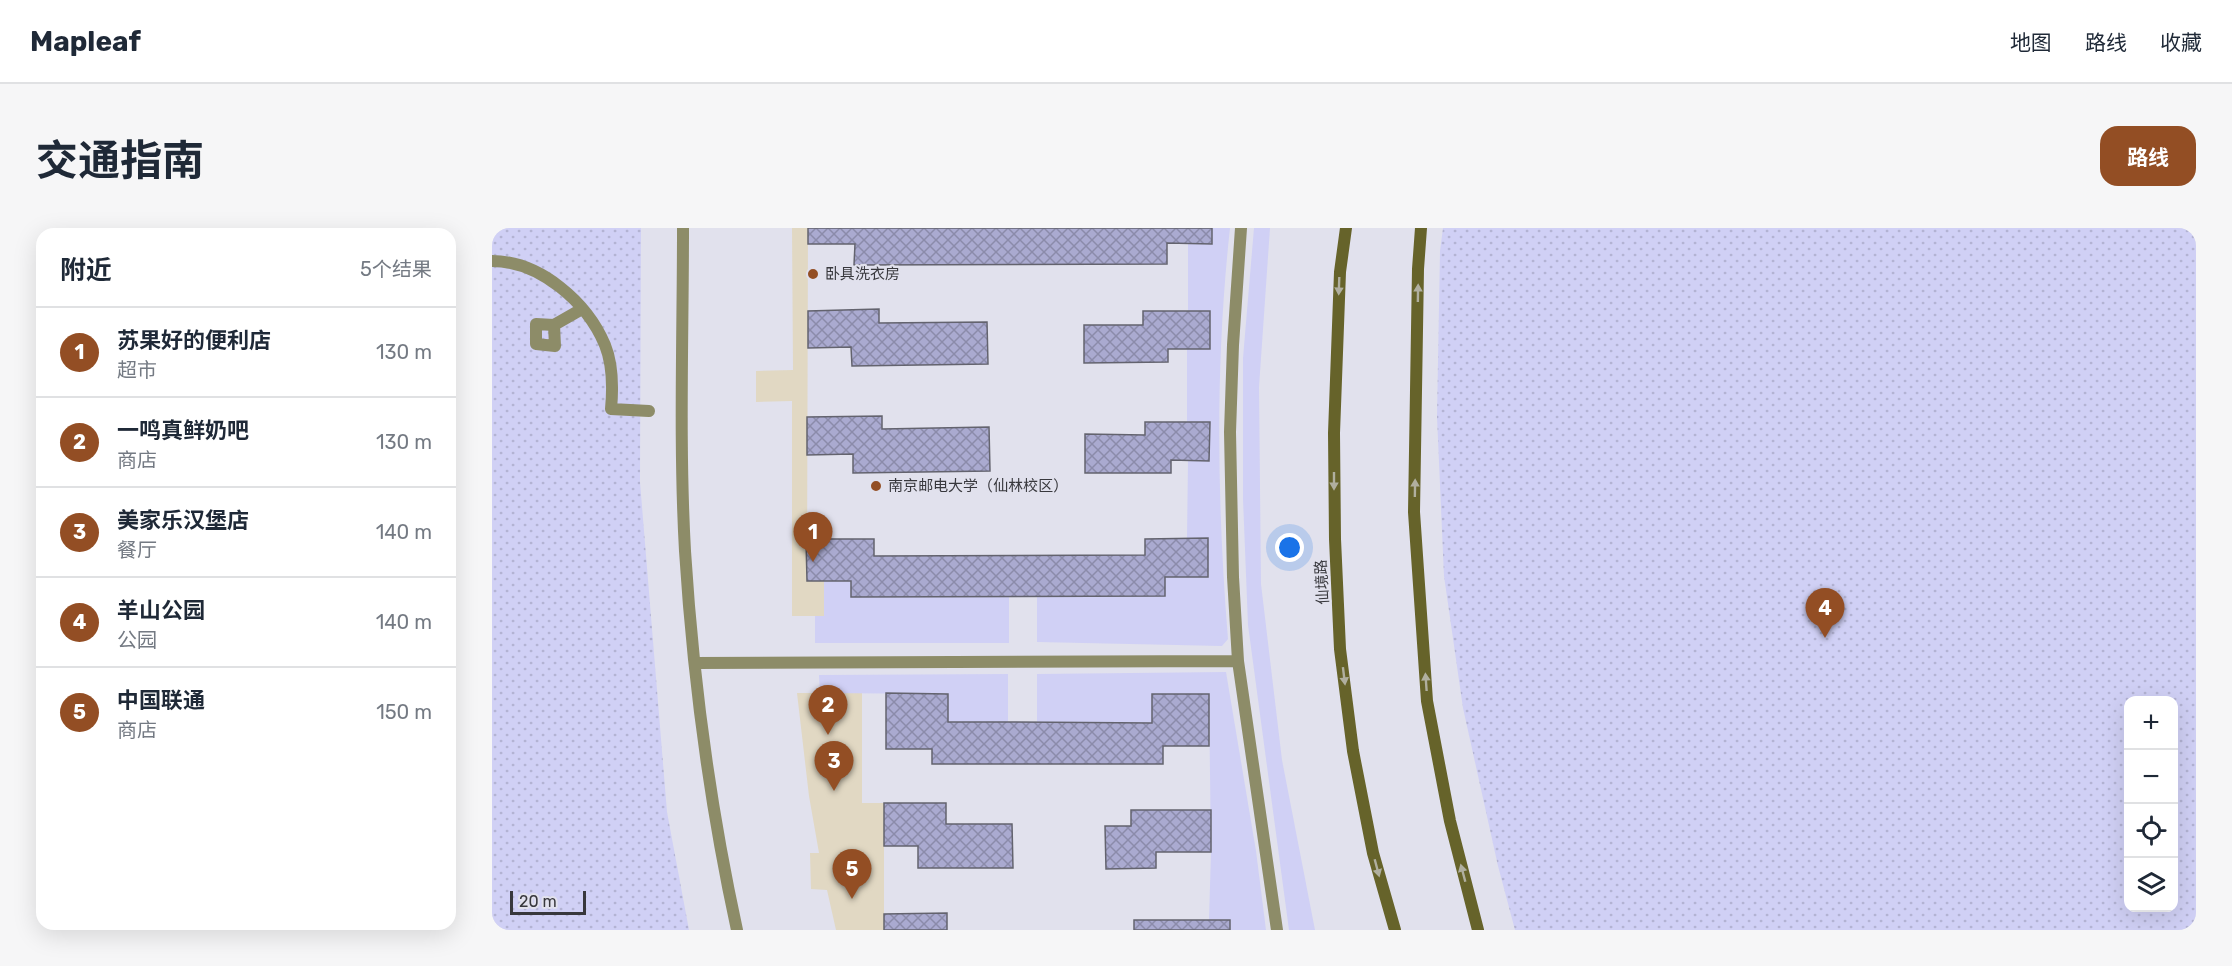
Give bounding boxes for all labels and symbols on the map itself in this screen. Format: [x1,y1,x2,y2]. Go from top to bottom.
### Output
place label: 卧具洗衣房 [825,265,900,283]
marker: 卧具洗衣房 [806,267,820,281]
one-way arrow [1335,277,1344,296]
one-way arrow [1413,283,1423,302]
one-way arrow [1329,472,1339,491]
place label: 南京邮电大学（仙林校区） [888,477,1068,495]
one-way arrow [1410,478,1420,497]
marker: 南京邮电大学（仙林校区） [869,479,883,493]
pin: 1 [794,512,832,562]
your location [1275,533,1304,562]
street label: 仙境路 [1312,559,1332,605]
pin: 4 [1806,588,1844,638]
one-way arrow [1339,666,1348,685]
one-way arrow [1421,673,1431,692]
pin: 2 [808,686,848,735]
pin: 3 [814,742,854,791]
pin: 5 [832,850,872,899]
one-way arrow [1373,859,1382,877]
one-way arrow [1458,864,1468,883]
scale bar [510,888,586,916]

